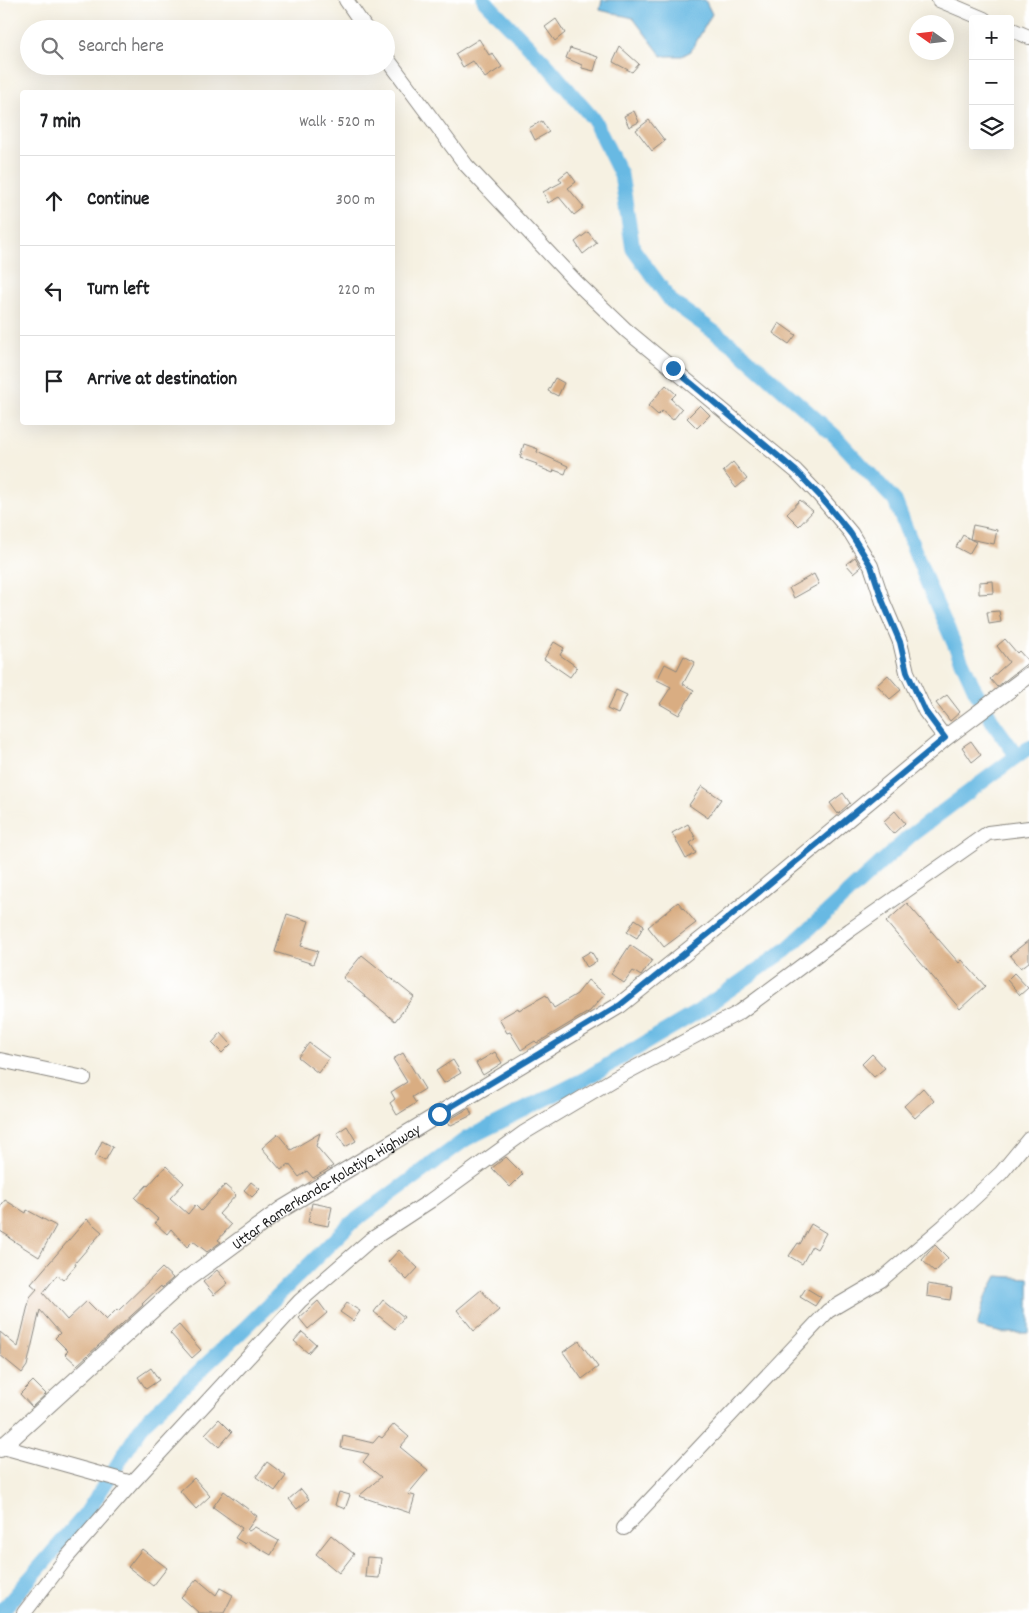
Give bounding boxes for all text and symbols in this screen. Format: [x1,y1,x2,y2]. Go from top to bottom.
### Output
north arrow [909,15,954,60]
map controls [969,15,1014,150]
button: + [969,15,1014,60]
search box [20,20,395,75]
icon: search [38,34,66,62]
text: Search here [78,34,164,61]
button: − [969,60,1014,105]
button: layers [969,105,1014,150]
text: 7 min [40,108,81,138]
text: Walk · 520 m [299,111,375,134]
icon: ahead [40,187,68,215]
text: Continue [87,187,149,214]
text: 300 m [336,189,375,212]
icon: left [40,277,68,305]
text: Turn left [87,277,150,304]
text: 220 m [338,279,375,302]
route end [662,357,685,380]
icon: arrive [40,367,68,395]
text: Arrive at destination [87,367,237,394]
route start [428,1103,451,1126]
street label: Uttar Ramerkanda-Kolatiya Highway [228,1119,426,1256]

